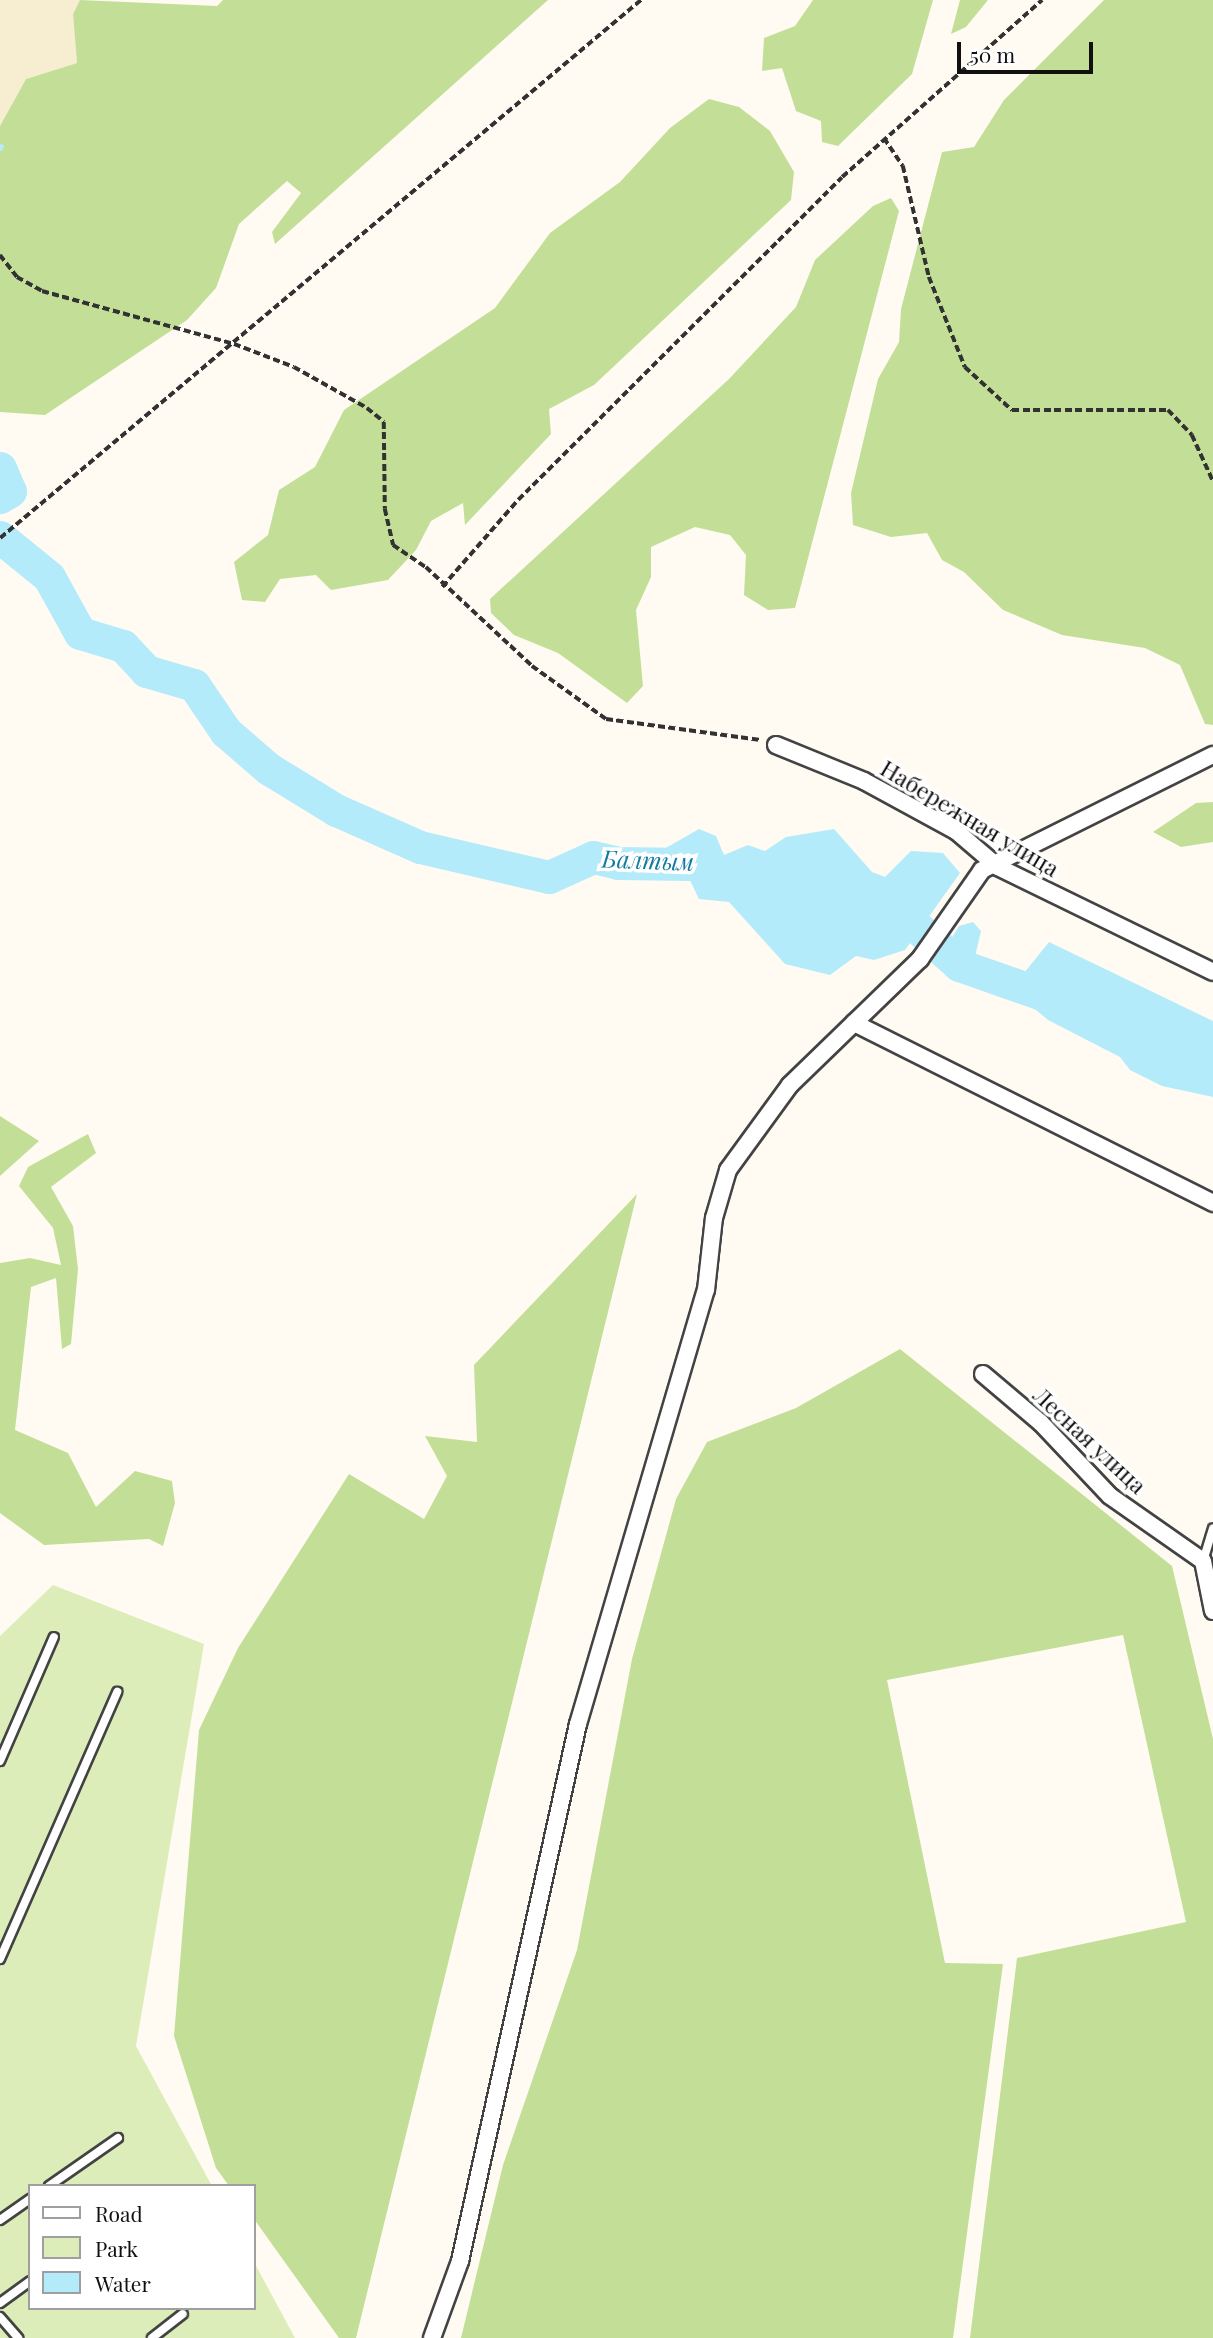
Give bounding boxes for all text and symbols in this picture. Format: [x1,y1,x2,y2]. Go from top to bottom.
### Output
scale bar [961,28,1098,72]
text: 50 m [970,40,1015,68]
street label: Набережная улица [876,754,1064,882]
water label: Балтым [601,844,695,876]
street label: Лесная улица [1028,1381,1152,1499]
legend [28,2184,256,2310]
text: Road [95,2199,143,2227]
text: Park [95,2234,138,2262]
text: Water [95,2269,151,2297]

